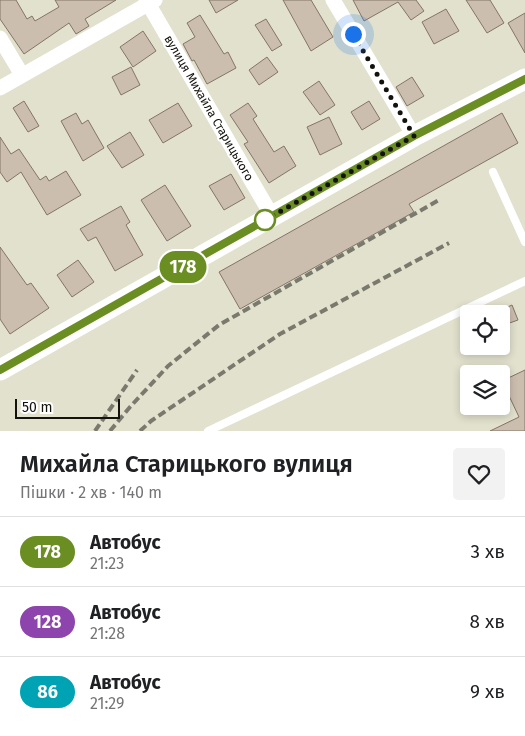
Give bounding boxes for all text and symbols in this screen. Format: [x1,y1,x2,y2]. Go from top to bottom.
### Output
your location [341,22,366,47]
street label: вулиця Михайла Старицького [161,33,257,183]
unlabelled marker [254,209,276,231]
line badge: 178 [154,251,212,283]
text: 178 [170,256,196,278]
map controls [460,305,510,415]
button: locate [460,305,510,355]
button: layers [460,365,510,415]
scale bar [15,396,120,419]
text: 50 m [22,399,53,416]
button: heart [453,448,505,500]
text: Михайла Старицького вулиця [20,450,353,478]
text: Пішки · 2 хв · 140 m [20,483,162,502]
text: Автобус [90,531,161,554]
text: 3 хв [471,540,505,563]
text: 178 [34,541,61,563]
text: 21:23 [90,554,124,573]
text: Автобус [90,601,161,624]
text: 8 хв [470,610,505,633]
text: 128 [33,611,62,633]
text: 21:28 [90,624,125,643]
text: Автобус [90,671,161,694]
text: 9 хв [470,680,505,703]
text: 86 [37,681,58,703]
text: 21:29 [90,694,124,713]

